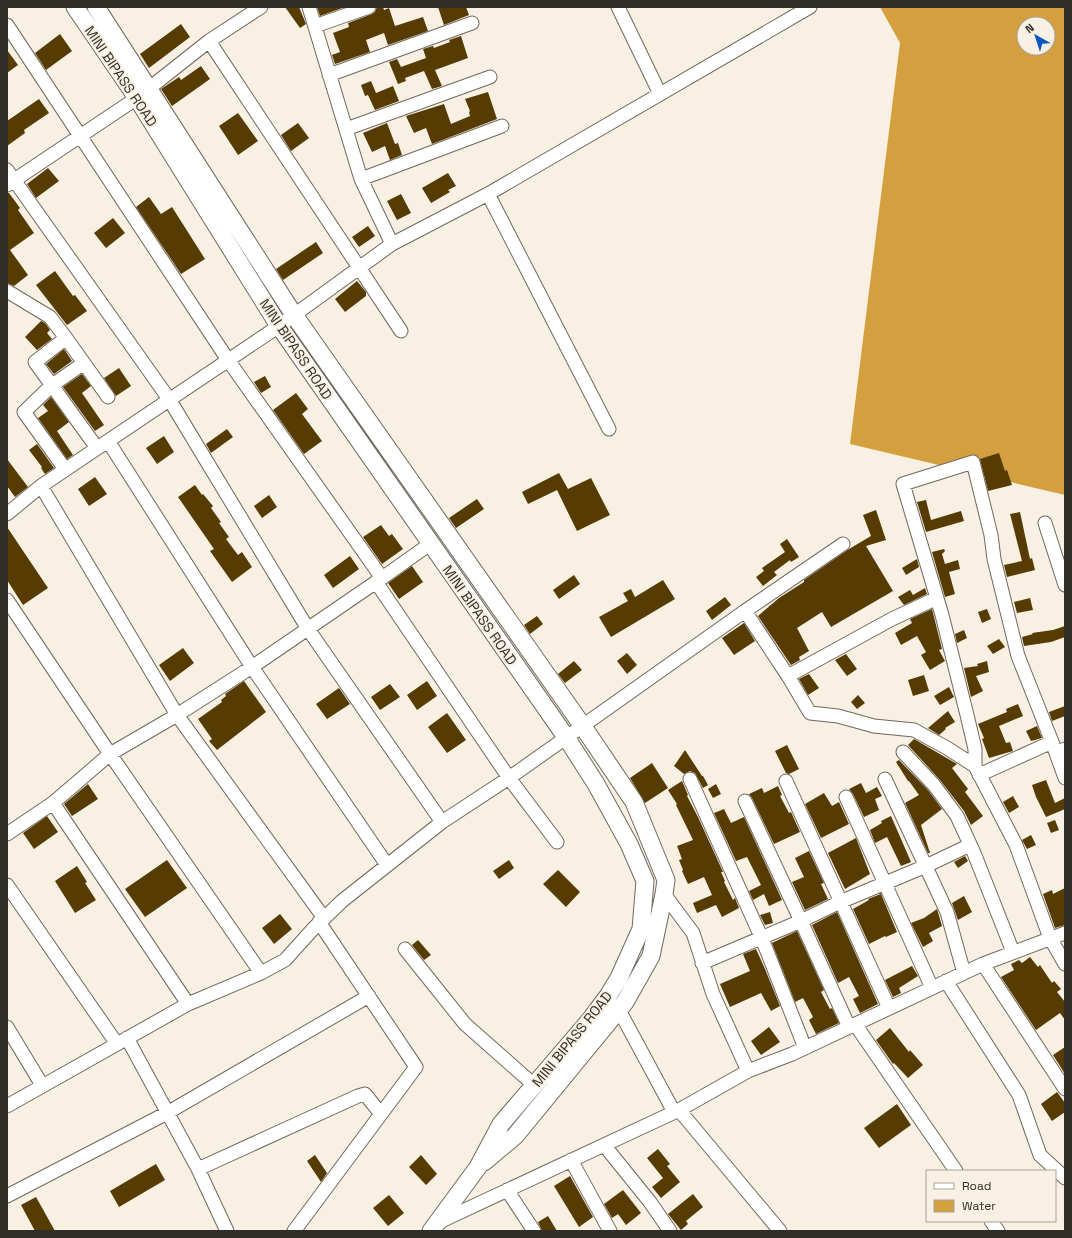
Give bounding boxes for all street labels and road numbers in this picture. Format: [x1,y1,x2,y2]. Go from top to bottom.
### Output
street label: MINI BIPASS ROAD [81,22,161,130]
street label: MINI BIPASS ROAD [256,295,336,403]
street label: MINI BIPASS ROAD [439,562,521,668]
street label: MINI BIPASS ROAD [528,988,616,1090]

